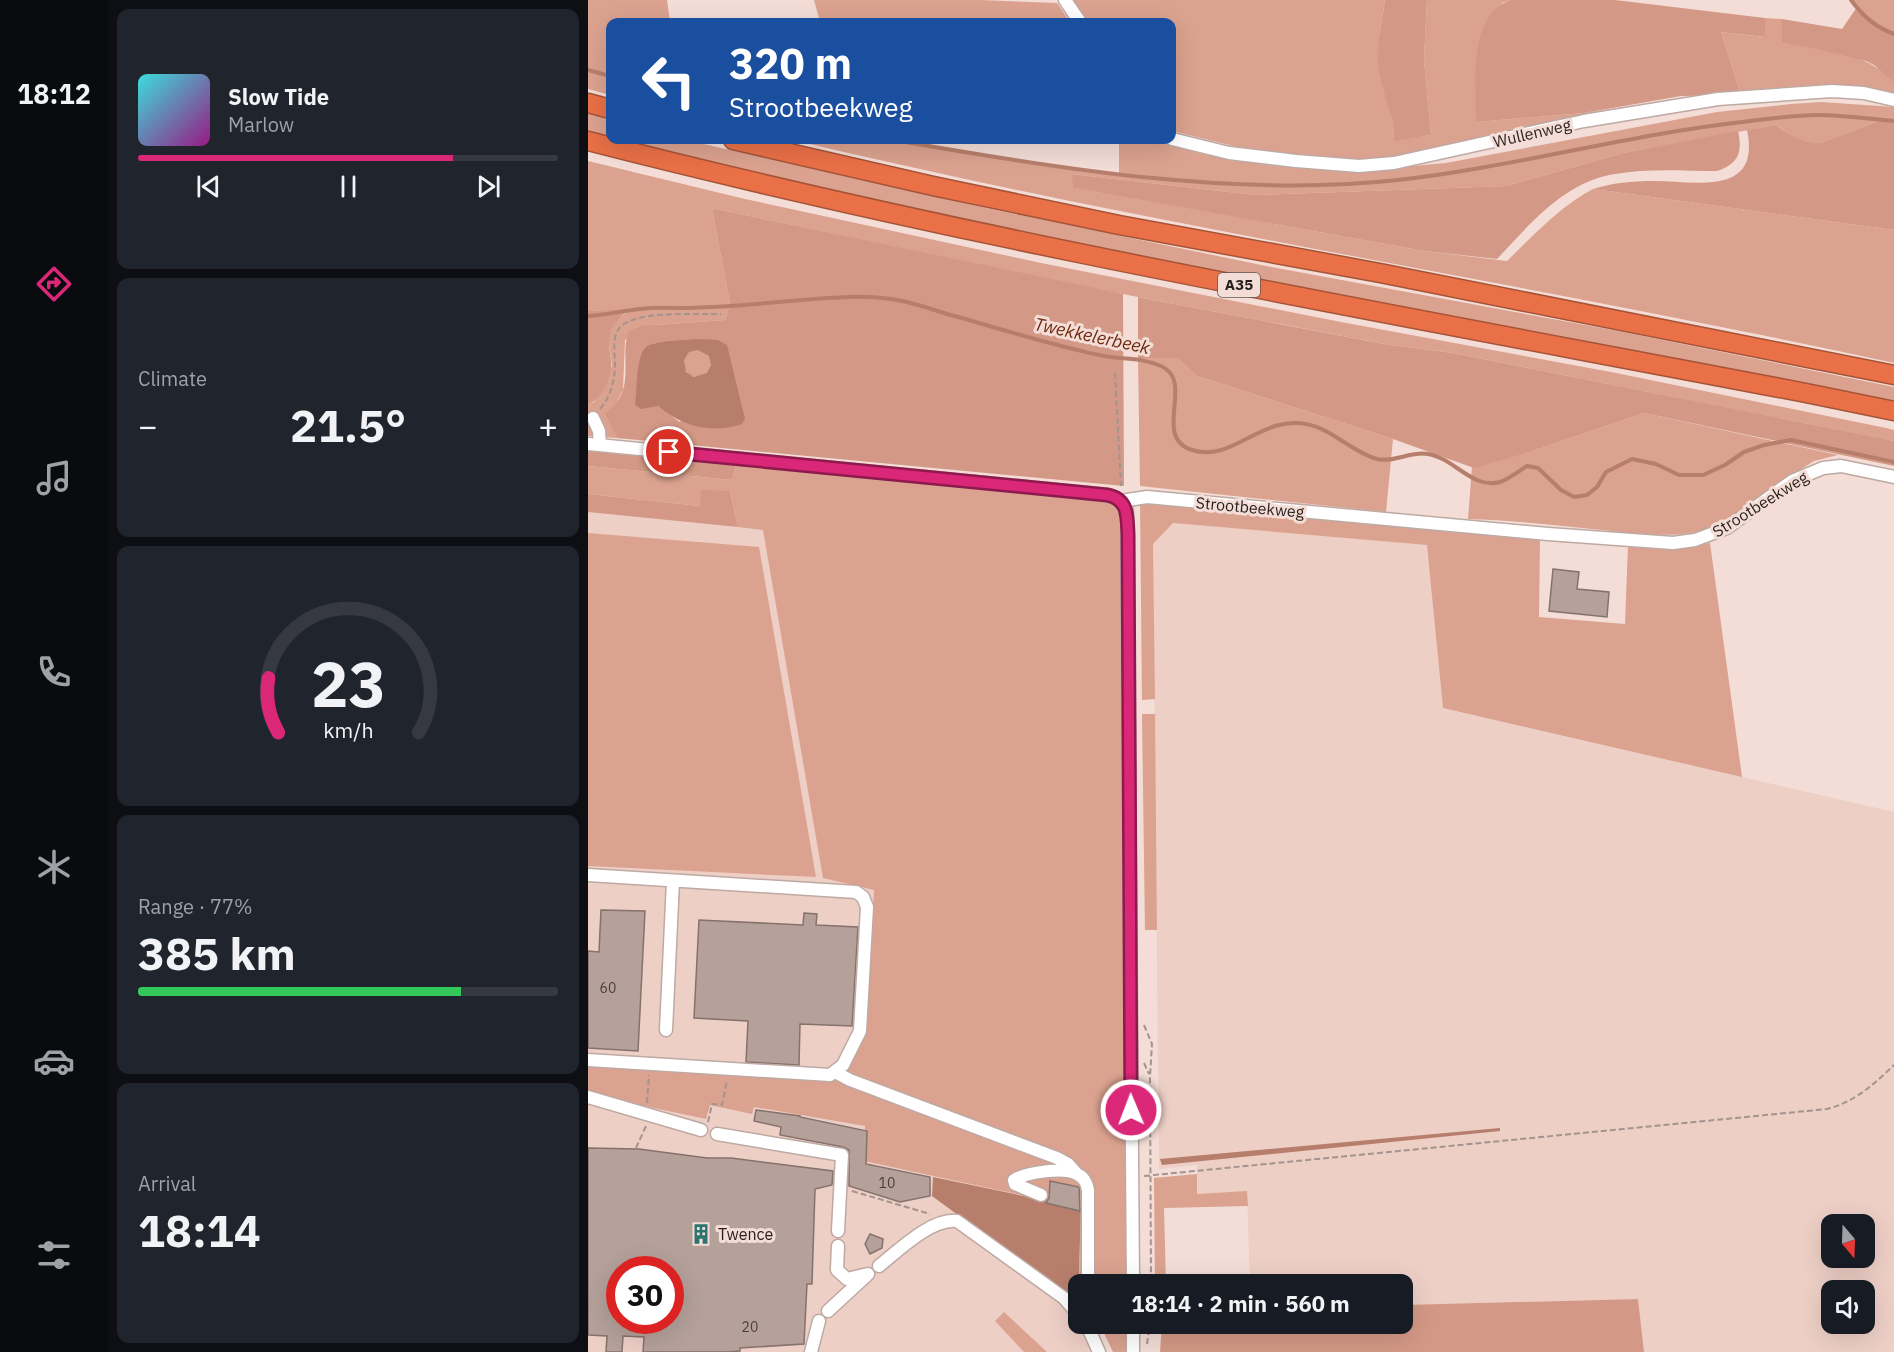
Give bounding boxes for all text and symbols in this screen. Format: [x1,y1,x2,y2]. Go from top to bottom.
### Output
text: 320 m [729,36,852,91]
icon: left [630,42,708,120]
text: 18:12 [17,76,91,111]
text: Slow Tide [228,82,329,111]
text: Strootbeekweg [729,89,913,124]
text: Marlow [228,111,294,138]
street label: Wullenweg [1491,114,1573,152]
icon: previous [192,170,225,203]
icon: pause [332,170,365,203]
icon: next [472,170,505,203]
icon: directions [33,263,75,305]
road number: A35 [1218,273,1260,297]
water label: Twekkelerbeek [1032,312,1153,359]
text: Climate [138,365,207,392]
text: 21.5° [290,396,406,454]
text: − [138,404,158,447]
text: + [538,404,558,447]
pin [643,426,694,477]
icon: arrive [652,435,685,468]
icon: music [33,457,75,499]
street label: Strootbeekweg [1708,466,1812,541]
street label: Strootbeekweg [1195,492,1306,522]
text: 23 [311,643,385,724]
icon: phone [33,651,75,693]
text: km/h [323,716,373,744]
icon: climate [33,846,75,888]
text: Range · 77% [138,893,253,920]
text: 385 km [138,924,296,982]
house number: 60 [600,979,616,997]
icon: car [33,1040,75,1082]
position arrow [1099,1078,1163,1142]
text: Arrival [138,1170,196,1197]
house number: 10 [879,1174,895,1192]
text: 18:14 [138,1201,261,1259]
north arrow [1821,1214,1875,1268]
map controls [1821,1214,1875,1334]
building icon: Twence [689,1222,713,1246]
place label: Twence [718,1224,774,1244]
icon: filters [33,1234,75,1276]
speed limit sign: 30 [606,1256,684,1334]
button: sound [1821,1280,1875,1334]
text: 18:14 · 2 min · 560 m [1131,1289,1350,1318]
house number: 20 [742,1318,758,1336]

